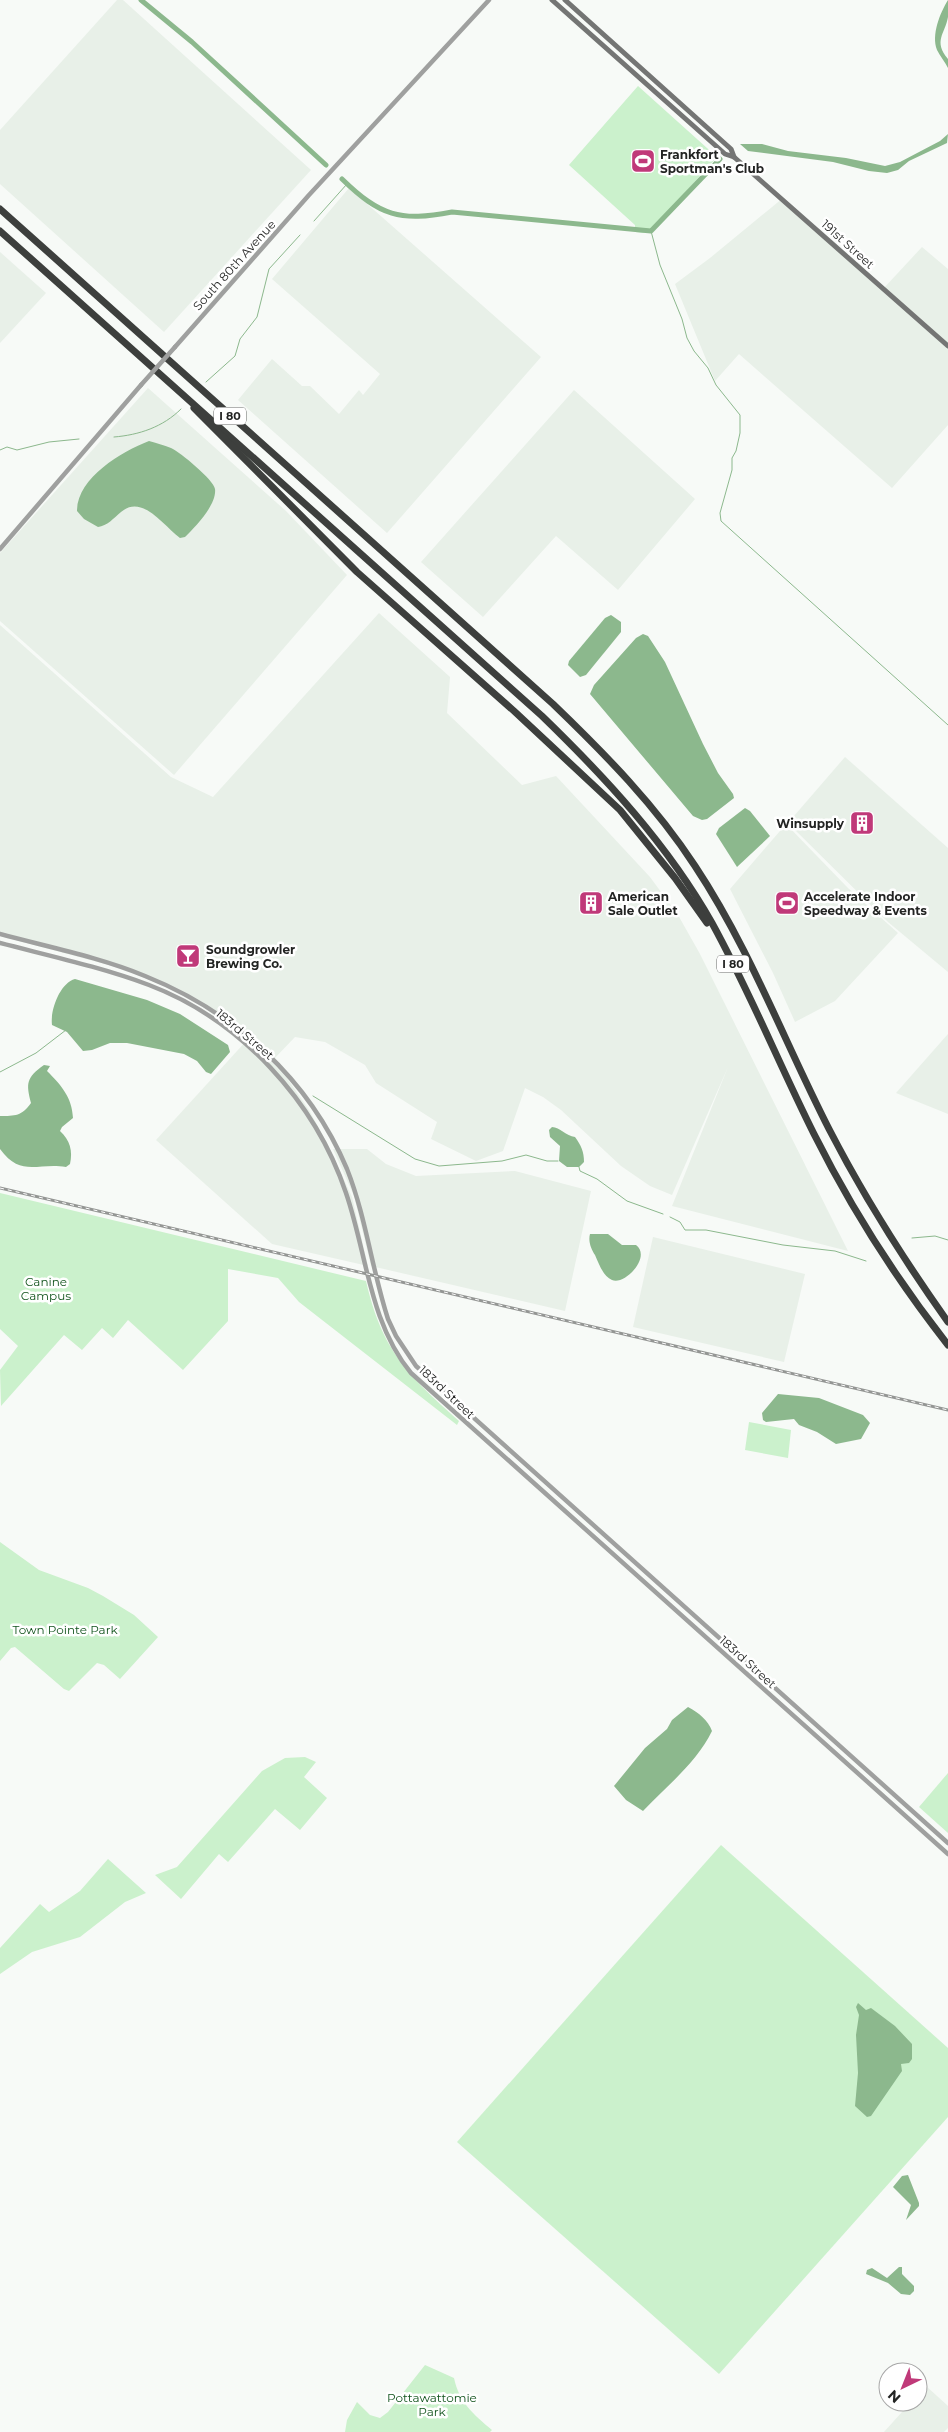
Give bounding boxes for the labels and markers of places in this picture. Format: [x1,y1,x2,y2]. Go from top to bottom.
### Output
place label: Frankfort Sportman's Club [660,147,764,176]
sports icon: Frankfort Sportman's Club [630,148,656,174]
building icon: Winsupply [849,810,875,836]
place label: Winsupply [776,816,845,831]
place label: American Sale Outlet [607,889,678,918]
place label: Accelerate Indoor Speedway & Events [803,889,927,918]
building icon: American Sale Outlet [578,890,604,916]
sports icon: Accelerate Indoor Speedway & Events [774,890,800,916]
place label: Soundgrowler Brewing Co. [206,942,295,971]
bar icon: Soundgrowler Brewing Co. [175,943,201,969]

